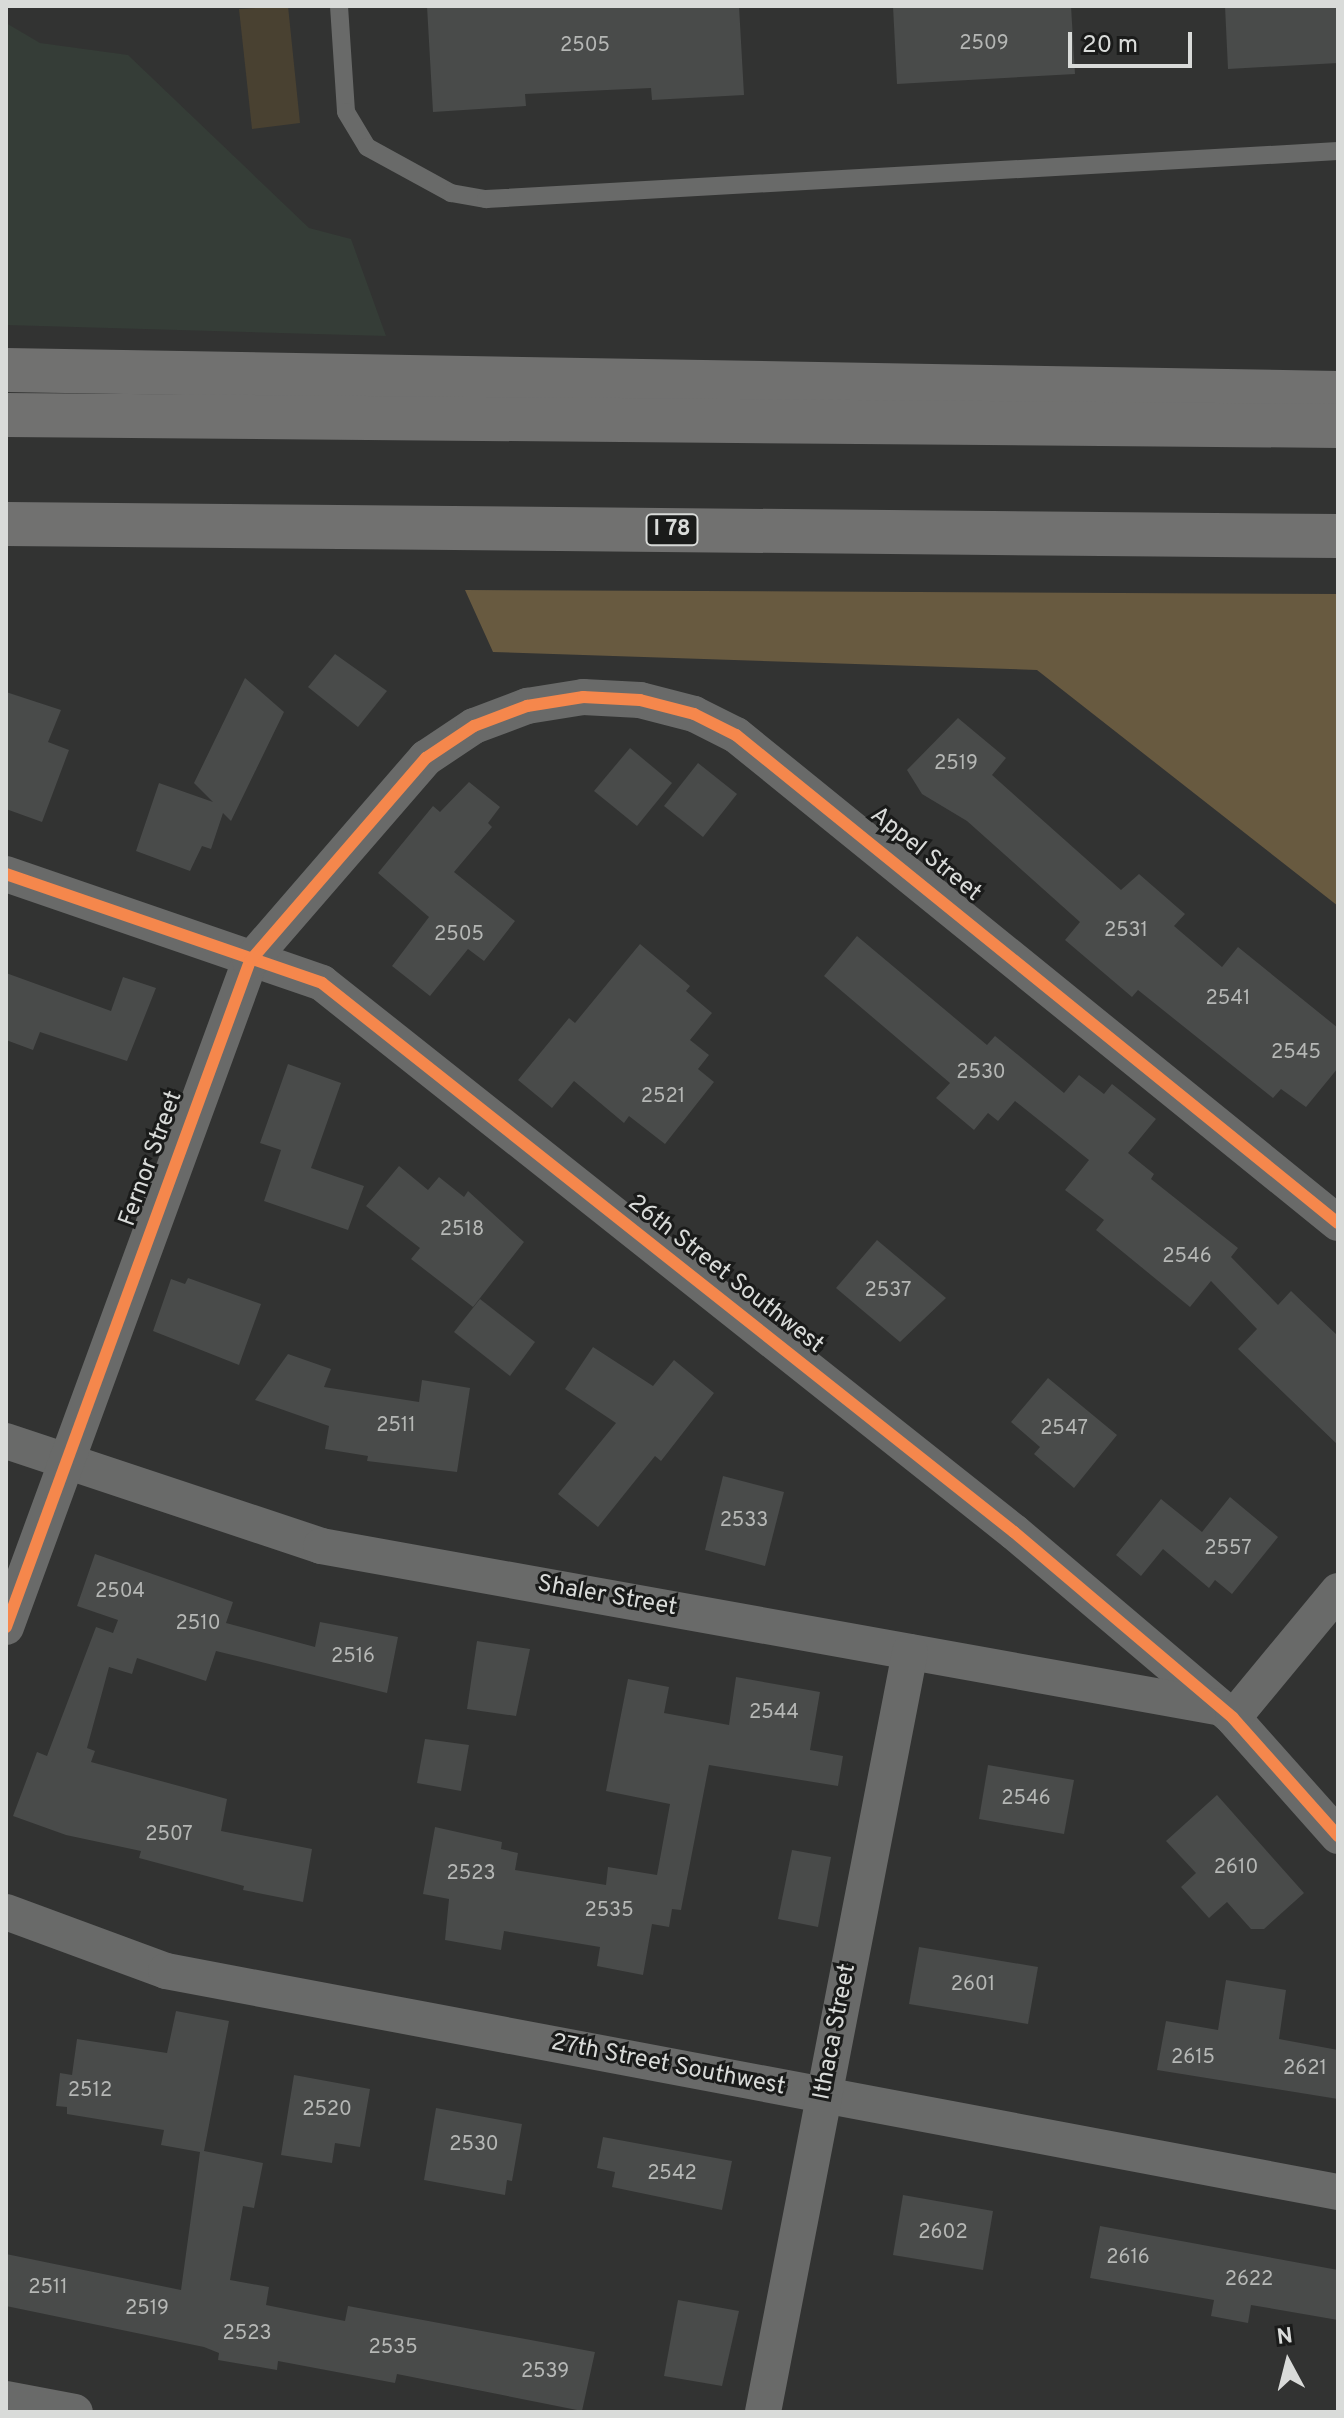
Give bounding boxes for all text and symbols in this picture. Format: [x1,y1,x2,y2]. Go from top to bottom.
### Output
scale bar [1072,16,1196,66]
text: 20 m [1082,31,1138,61]
house number: 2509 [959,32,1009,56]
house number: 2505 [560,34,610,58]
road number: I 78 [644,512,700,548]
house number: 2519 [934,752,978,776]
street label: Appel Street [864,801,986,909]
house number: 2531 [1104,919,1148,943]
house number: 2505 [434,923,484,947]
house number: 2541 [1206,987,1250,1011]
house number: 2545 [1271,1041,1321,1065]
house number: 2530 [956,1061,1006,1085]
house number: 2521 [641,1085,685,1109]
street label: Fernor Street [114,1087,190,1231]
street label: 26th Street Southwest [621,1190,829,1360]
house number: 2518 [440,1218,484,1242]
house number: 2546 [1162,1245,1212,1269]
house number: 2537 [865,1279,911,1303]
house number: 2511 [376,1414,416,1438]
house number: 2547 [1040,1417,1088,1441]
house number: 2533 [720,1509,768,1533]
house number: 2557 [1204,1537,1252,1561]
street label: Shaler Street [535,1571,679,1623]
house number: 2504 [95,1580,145,1604]
house number: 2510 [176,1612,220,1636]
house number: 2516 [331,1645,375,1669]
house number: 2544 [749,1701,799,1725]
house number: 2546 [1001,1787,1051,1811]
house number: 2507 [145,1823,193,1847]
house number: 2610 [1214,1856,1258,1880]
house number: 2523 [447,1862,495,1886]
house number: 2535 [584,1899,634,1923]
street label: Ithaca Street [809,1961,863,2103]
house number: 2601 [951,1973,995,1997]
street label: 27th Street Southwest [548,2029,788,2103]
house number: 2615 [1171,2046,1215,2070]
house number: 2621 [1283,2057,1327,2081]
house number: 2512 [68,2079,112,2103]
house number: 2520 [302,2098,352,2122]
house number: 2530 [449,2133,499,2157]
house number: 2542 [647,2162,697,2186]
house number: 2602 [918,2221,968,2245]
house number: 2616 [1106,2246,1150,2270]
house number: 2622 [1225,2268,1273,2292]
house number: 2511 [28,2276,68,2300]
house number: 2519 [125,2297,169,2321]
house number: 2523 [223,2322,271,2346]
north arrow [1248,2322,1328,2402]
text: N [1276,2323,1294,2352]
house number: 2535 [368,2336,418,2360]
house number: 2539 [521,2360,569,2384]

